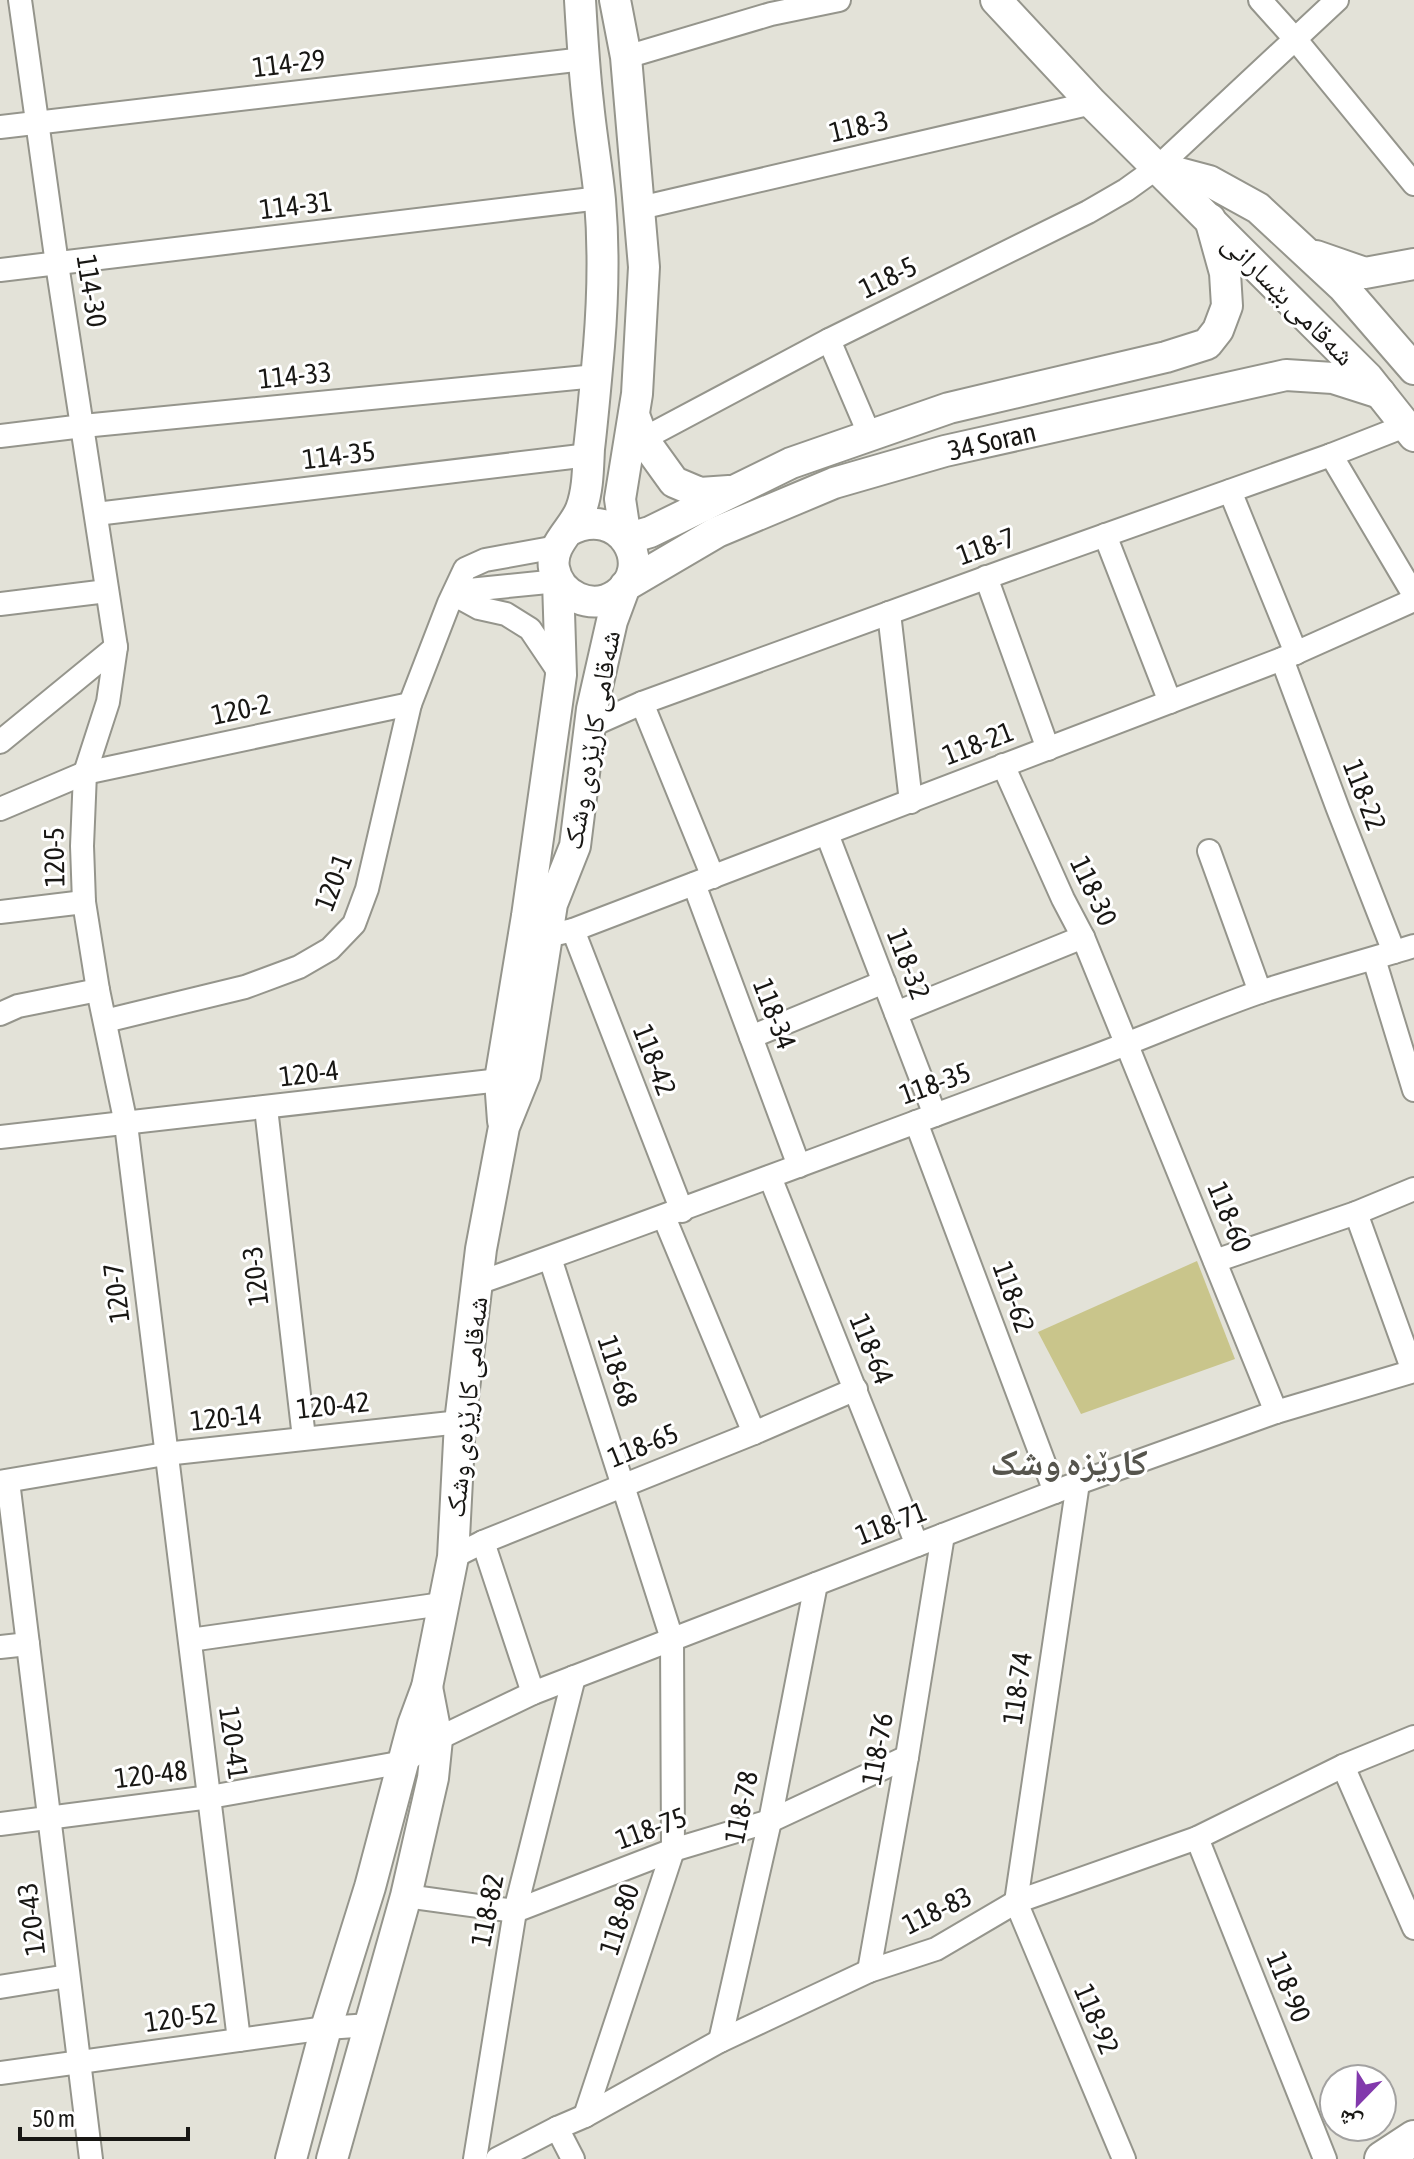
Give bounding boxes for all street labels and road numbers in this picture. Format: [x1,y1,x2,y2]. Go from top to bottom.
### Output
street label: 114-29 [251,43,327,83]
street label: 118-3 [826,104,892,148]
street label: 114-31 [258,185,334,225]
street label: شەقامی بێسارانی [1215,226,1362,373]
street label: 118-5 [854,250,922,304]
street label: 114-30 [71,253,113,329]
street label: 114-33 [257,355,333,395]
street label: 34 Soran [945,415,1039,467]
street label: 114-35 [301,435,377,475]
street label: 118-7 [953,521,1019,571]
street label: شەقامی کارێزەی وشک [556,628,628,852]
street label: 120-2 [209,687,273,731]
street label: 118-21 [938,715,1018,771]
street label: 118-22 [1337,755,1393,835]
street label: 120-5 [37,827,71,887]
street label: 120-1 [308,849,358,915]
street label: 118-30 [1064,851,1124,931]
street label: 118-32 [881,924,937,1004]
street label: 118-34 [747,974,803,1054]
street label: 118-42 [627,1020,683,1100]
street label: 120-4 [277,1053,341,1093]
street label: 118-35 [895,1056,975,1110]
street label: 118-60 [1202,1177,1258,1257]
street label: 120-3 [235,1244,275,1308]
street label: 118-62 [987,1257,1041,1337]
street label: 120-7 [96,1261,136,1325]
street label: شەقامی کارێزەی وشک [438,1295,496,1519]
street label: 118-64 [844,1309,900,1389]
street label: 118-68 [592,1331,644,1411]
street label: 120-42 [295,1385,371,1425]
street label: 120-14 [189,1397,263,1437]
street label: 118-65 [603,1417,683,1473]
street label: 118-71 [851,1495,931,1551]
street label: 118-74 [996,1650,1038,1726]
street label: 120-41 [213,1705,255,1781]
street label: 118-76 [855,1710,899,1788]
street label: 120-48 [113,1754,189,1794]
street label: 118-78 [718,1768,764,1846]
street label: 118-75 [611,1801,691,1855]
street label: 118-82 [464,1871,510,1949]
street label: 118-80 [593,1879,645,1959]
street label: 118-83 [897,1880,977,1940]
street label: 120-43 [11,1881,51,1957]
street label: 118-90 [1261,1947,1317,2027]
street label: 118-92 [1068,1979,1126,2059]
street label: 120-52 [143,1996,219,2038]

